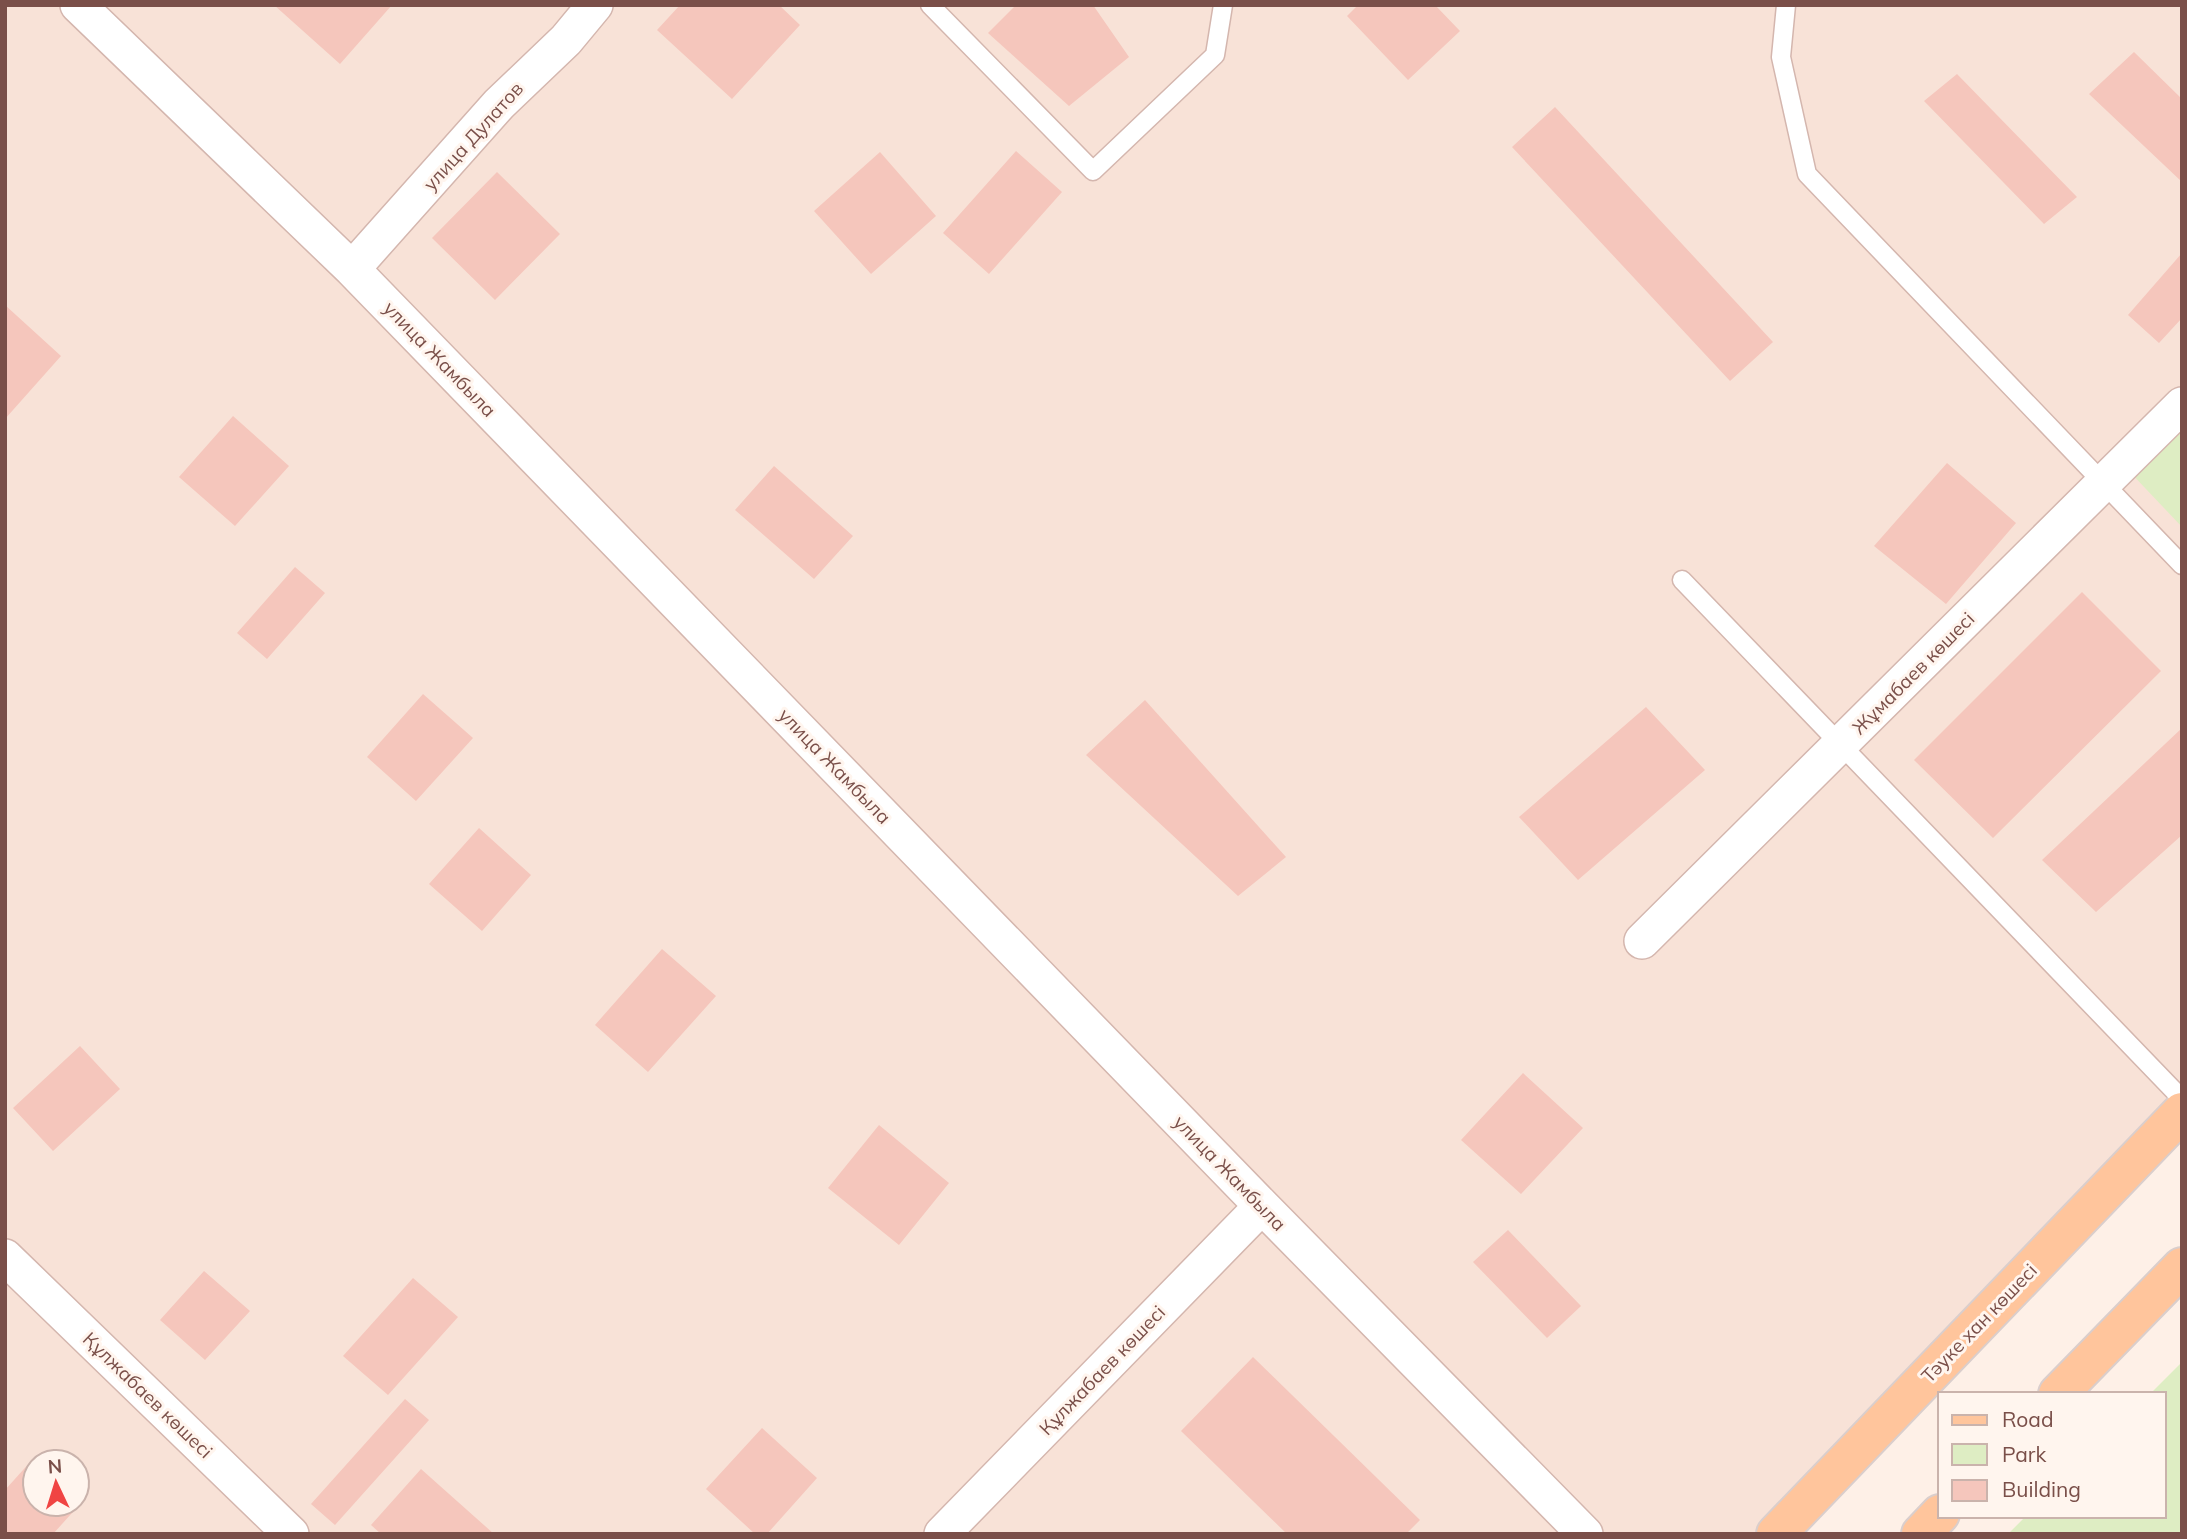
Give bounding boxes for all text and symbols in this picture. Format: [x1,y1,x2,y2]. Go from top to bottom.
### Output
street label: улица Дулатов [418,77,528,195]
street label: улица Жамбыла [379,296,501,422]
street label: Жұмабаев көшесі [1847,607,1979,739]
street label: улица Жамбыла [774,703,896,829]
street label: улица Жамбыла [1169,1110,1291,1236]
street label: Тәуке хан көшесі [1916,1258,2042,1388]
street label: Құлжабаев көшесі [1034,1300,1170,1440]
street label: Құлжабаев көшесі [78,1327,218,1463]
legend [1938,1392,2166,1518]
text: Road [2002,1406,2053,1432]
text: Park [2002,1441,2046,1467]
north arrow [21,1448,91,1518]
text: N [47,1454,63,1479]
text: Building [2002,1476,2081,1502]

